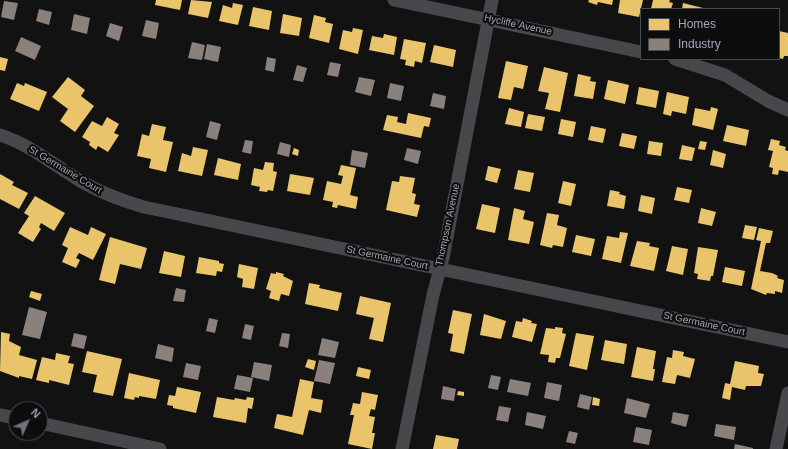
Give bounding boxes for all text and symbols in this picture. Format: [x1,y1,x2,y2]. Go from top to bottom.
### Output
legend [640,8,780,60]
street label: Hycliffe Avenue [483,12,553,38]
text: Homes [678,17,716,31]
text: Industry [678,37,721,51]
street label: St Germaine Court [26,143,104,197]
street label: Thompson Avenue [433,183,463,267]
street label: St Germaine Court [345,243,429,273]
street label: St Germaine Court [662,309,746,339]
north arrow [8,401,48,441]
text: N [29,406,43,420]

